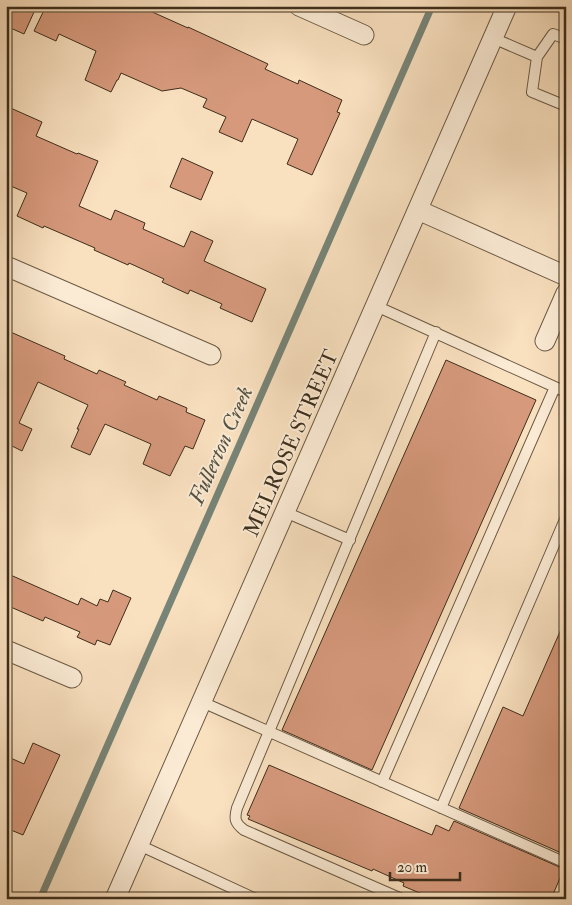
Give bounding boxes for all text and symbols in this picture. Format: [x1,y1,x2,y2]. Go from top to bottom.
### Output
street label: MELROSE STREET [238,345,345,541]
water label: Fullerton Creek [182,382,259,510]
scale bar [390,850,460,882]
text: 20 m [397,858,427,877]

